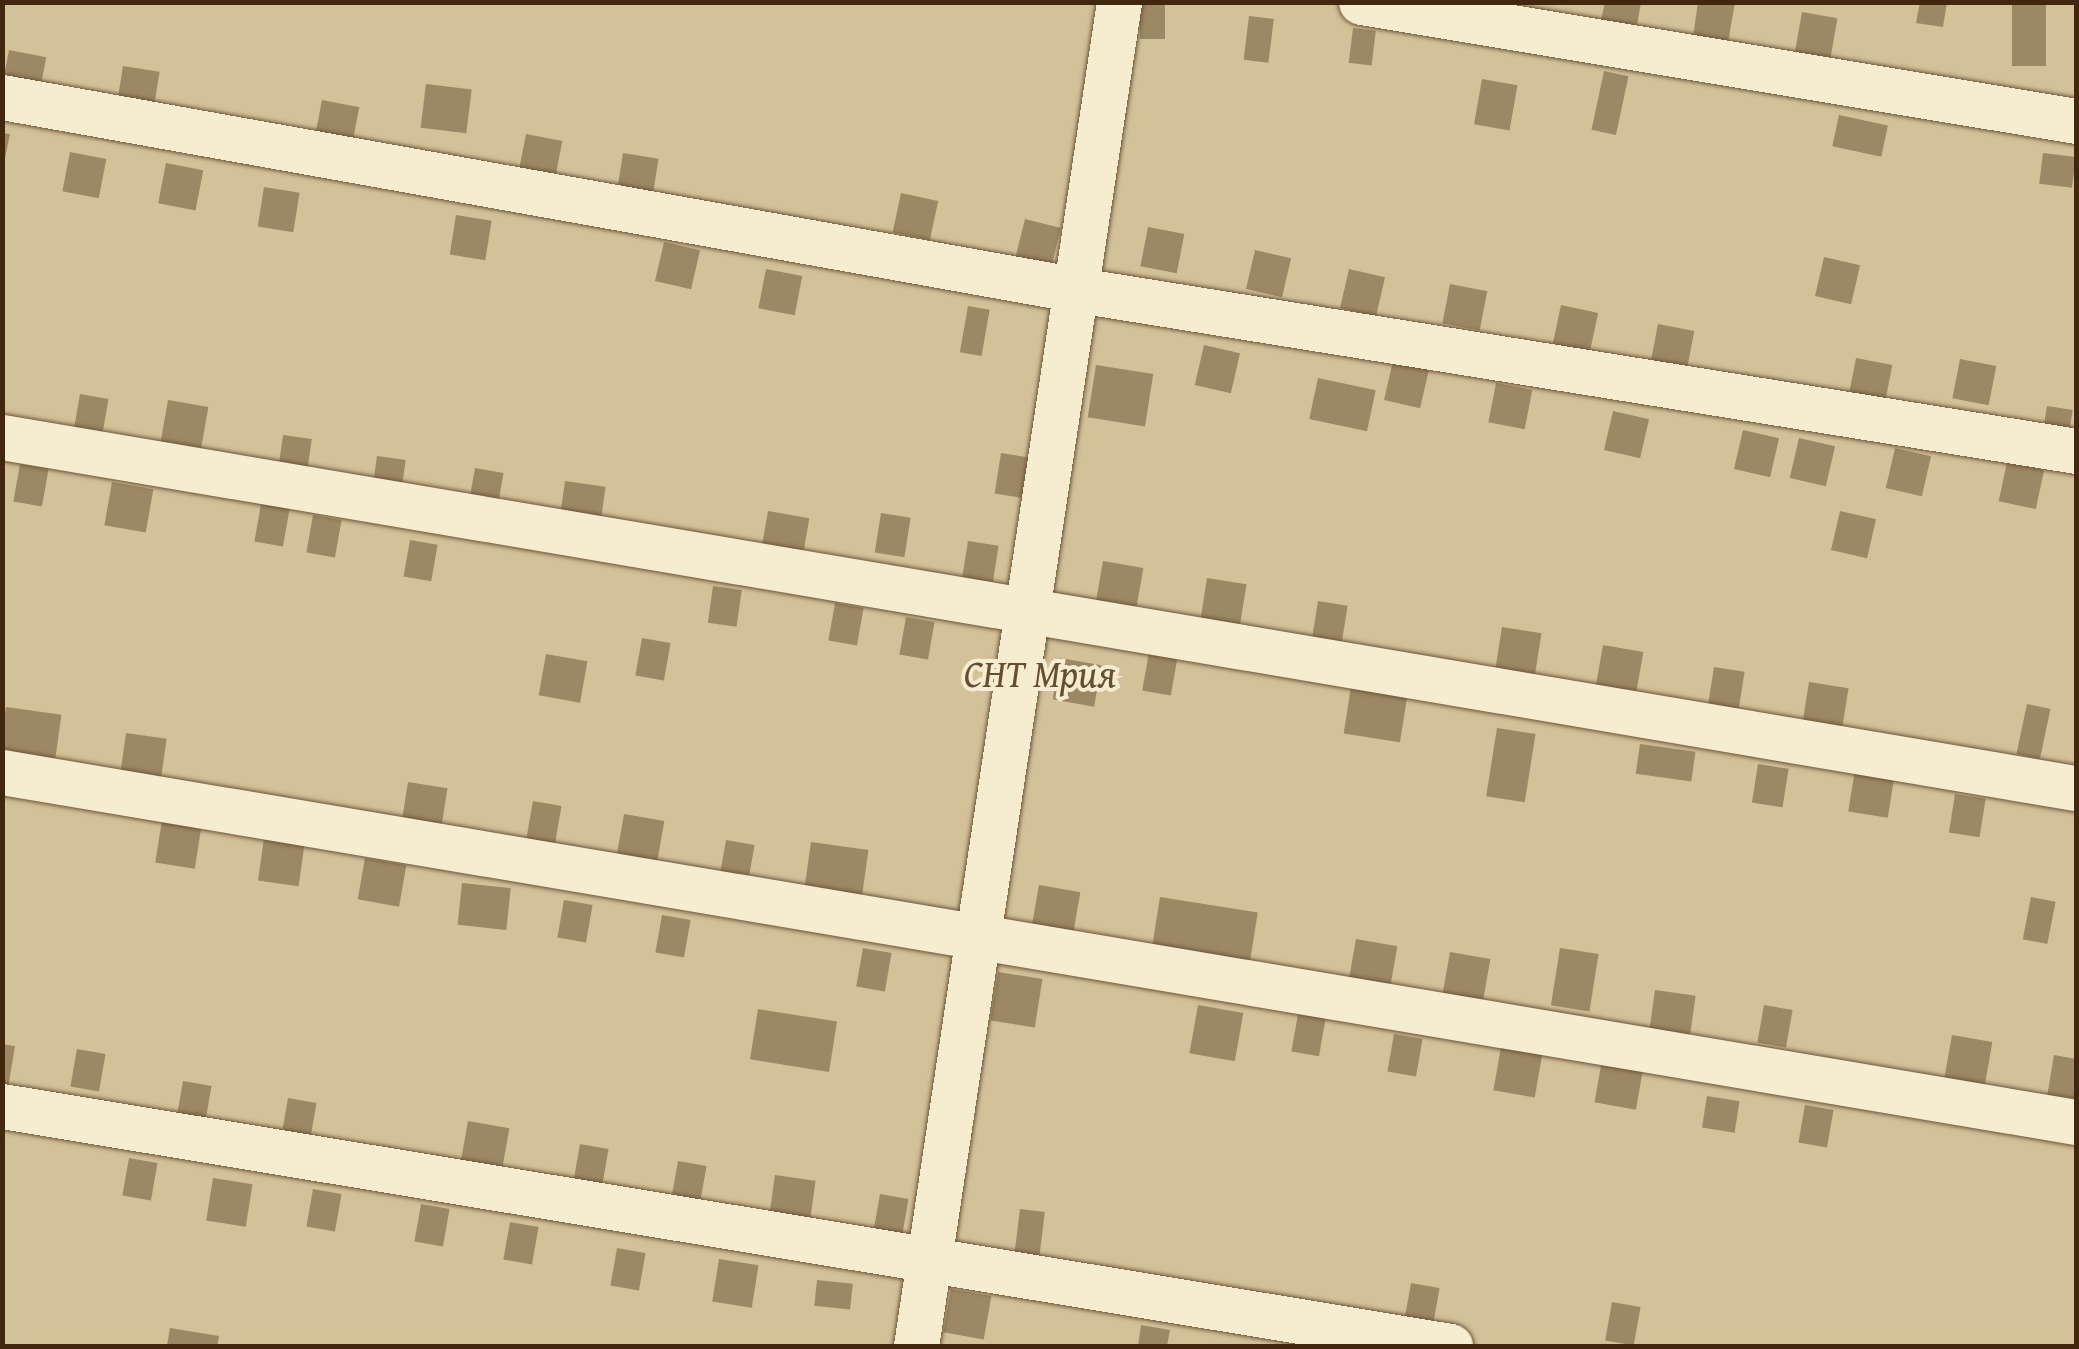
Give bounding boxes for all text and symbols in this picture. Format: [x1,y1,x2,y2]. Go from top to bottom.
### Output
park label: СНТ Мрия [964,651,1116,697]

